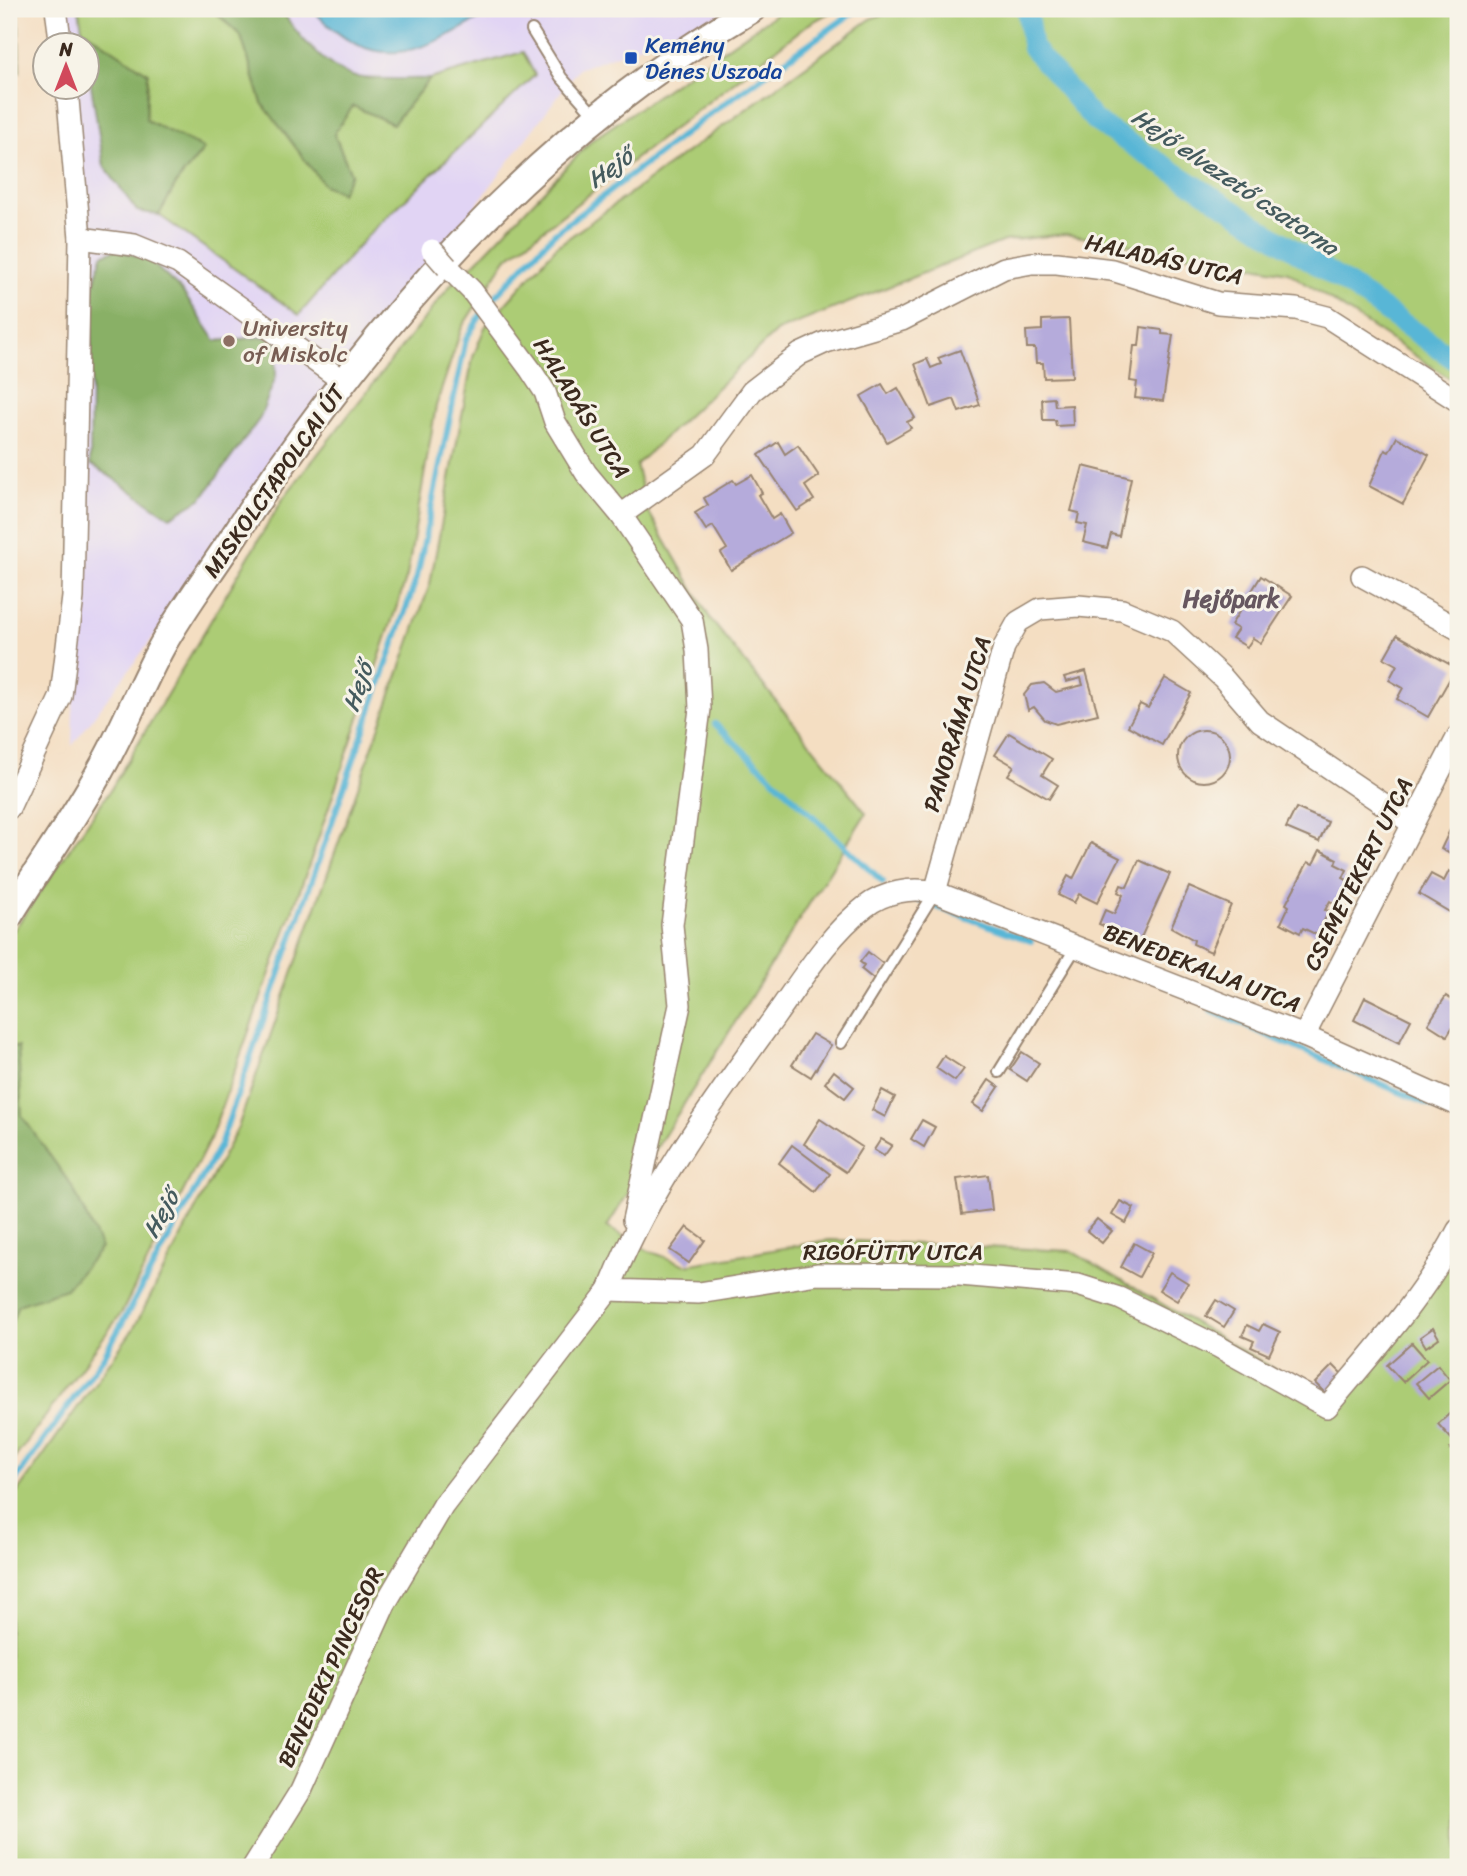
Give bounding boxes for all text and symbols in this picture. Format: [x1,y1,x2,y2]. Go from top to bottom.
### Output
place label: Kemény Dénes Uszoda [645,25,783,92]
north arrow [32,32,102,102]
text: N [58,33,73,66]
marker: Kemény Dénes Uszoda [623,50,639,66]
water label: Hejő elvezető csatorna [1123,97,1349,268]
water label: Hejő [578,133,647,199]
street label: HALADÁS UTCA [1081,221,1247,298]
place label: University of Miskolc [243,308,348,375]
street label: HALADÁS UTCA [522,329,642,487]
marker: University of Miskolc [221,333,237,349]
street label: MISKOLCTAPOLCAI ÚT [192,375,358,587]
district label: Hejőpark [1183,578,1281,620]
street label: PANORÁMA UTCA [911,631,1004,817]
water label: Hejő [330,651,388,717]
street label: CSEMETEKERT UTCA [1292,770,1425,978]
street label: BENEDEKALJA UTCA [1097,912,1307,1025]
water label: Hejő [131,1177,194,1246]
street label: RIGÓFÜTTY UTCA [803,1232,983,1273]
street label: BENEDEKI PINCESOR [266,1560,395,1774]

